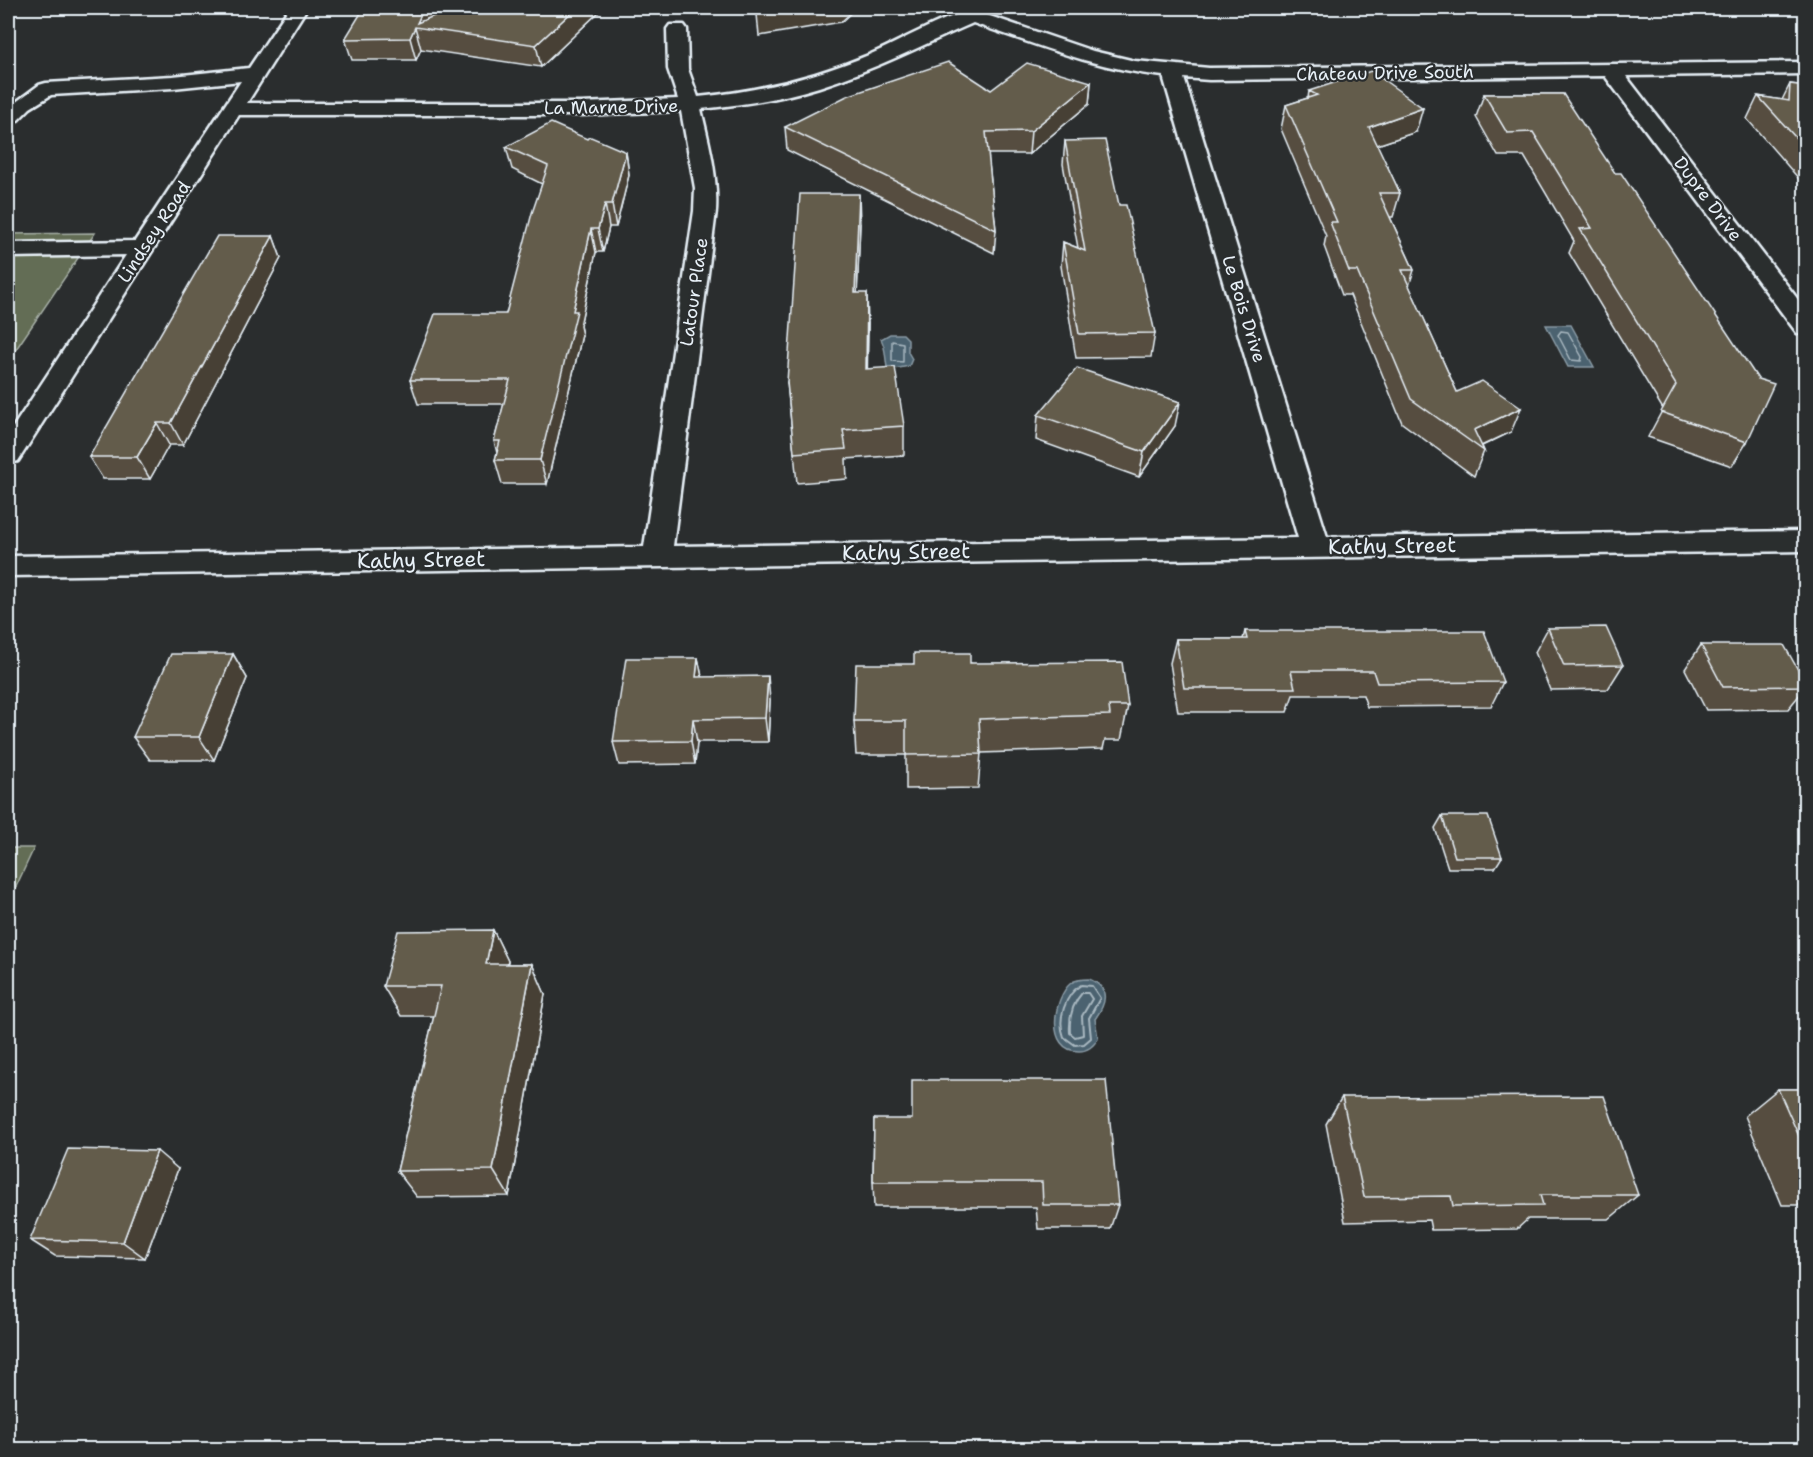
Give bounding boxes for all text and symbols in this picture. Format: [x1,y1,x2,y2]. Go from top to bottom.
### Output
street label: Chateau Drive South [1296,59,1474,87]
street label: La Marne Drive [544,94,678,120]
street label: Dupre Drive [1668,152,1748,246]
street label: Lindsey Road [112,176,196,288]
street label: Latour Place [674,236,714,348]
street label: Le Bois Drive [1216,252,1272,366]
street label: Kathy Street [1328,531,1456,561]
street label: Kathy Street [842,537,970,567]
street label: Kathy Street [357,545,485,575]

